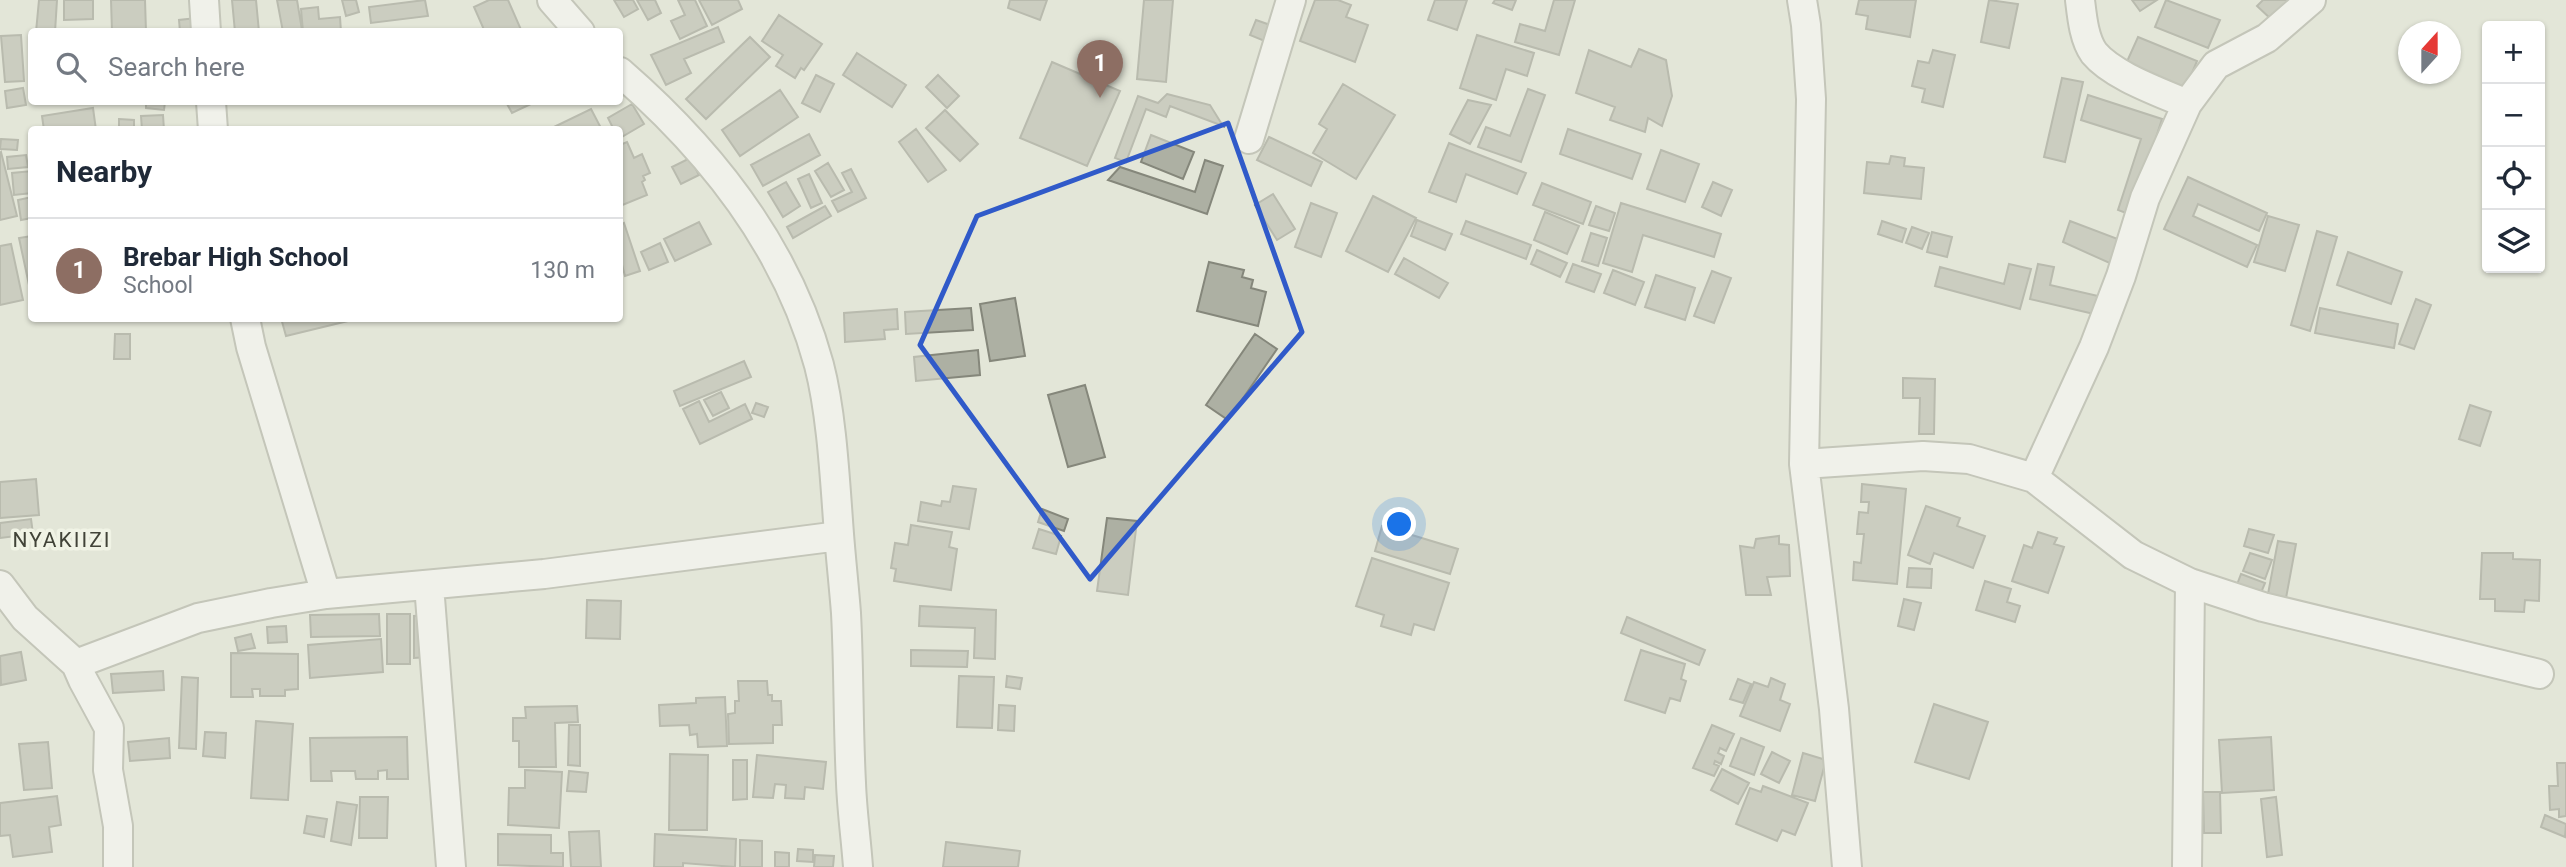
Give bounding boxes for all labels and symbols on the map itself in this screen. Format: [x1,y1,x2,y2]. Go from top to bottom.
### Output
north arrow [2398,21,2461,84]
pin: 1 [1077,40,1123,98]
your location [1382,507,1416,541]
district label: NYAKIIZI [13,528,111,552]

